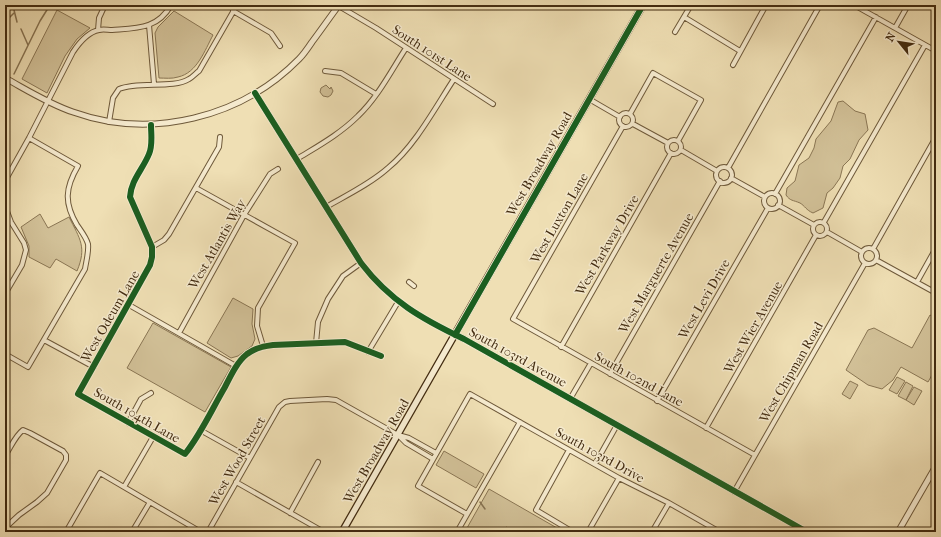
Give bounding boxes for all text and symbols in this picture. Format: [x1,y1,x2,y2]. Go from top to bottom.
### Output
street label: South 101st Lane [390,22,475,85]
north arrow [879,22,919,62]
text: N [883,30,899,44]
street label: West Broadway Road [502,108,575,220]
street label: West Luxton Lane [527,170,591,267]
street label: West Parkway Drive [572,192,642,299]
street label: West Atlantis Way [185,195,249,292]
street label: West Marguerte Avenue [615,210,697,337]
street label: West Levi Drive [675,256,733,342]
street label: West Odeum Lane [77,267,143,365]
street label: West Wier Avenue [720,278,786,377]
street label: West Chipman Road [756,318,826,426]
street label: South 103rd Avenue [466,324,570,390]
street label: South 102nd Lane [592,348,686,410]
street label: South 104th Lane [91,384,183,446]
street label: West Broadway Road [339,395,412,507]
street label: West Wood Street [205,414,269,509]
street label: South 103rd Drive [553,424,648,486]

